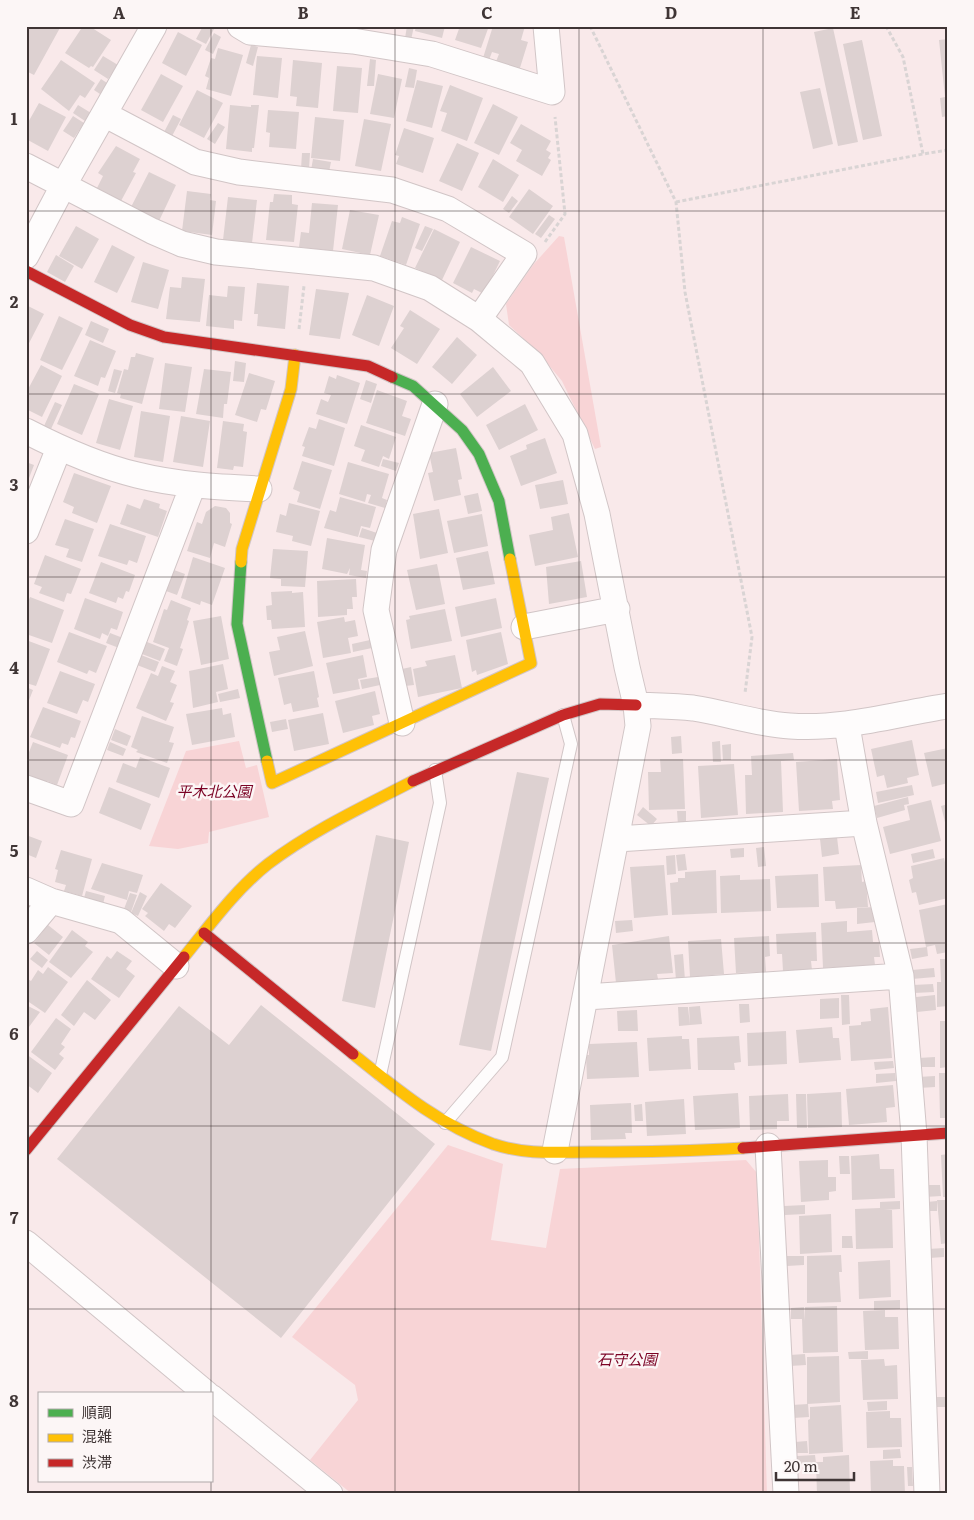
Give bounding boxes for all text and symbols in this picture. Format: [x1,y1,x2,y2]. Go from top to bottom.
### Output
text: A [113,0,125,24]
text: B [297,0,309,24]
text: C [481,0,493,24]
text: D [665,0,677,24]
text: E [850,0,861,24]
text: 1 [11,106,18,130]
text: 2 [10,289,19,313]
text: 3 [10,472,19,496]
text: 4 [9,655,19,679]
park label: 平木北公園 [176,779,253,802]
text: 5 [10,838,19,862]
text: 6 [9,1021,19,1045]
text: 7 [10,1205,19,1229]
park label: 石守公園 [597,1347,659,1370]
text: 8 [9,1388,19,1412]
legend [38,1392,212,1482]
text: 順調 [82,1400,112,1423]
text: 混雑 [82,1424,112,1447]
text: 渋滞 [82,1450,112,1473]
scale bar [776,1450,854,1482]
text: 20 m [784,1454,818,1477]

